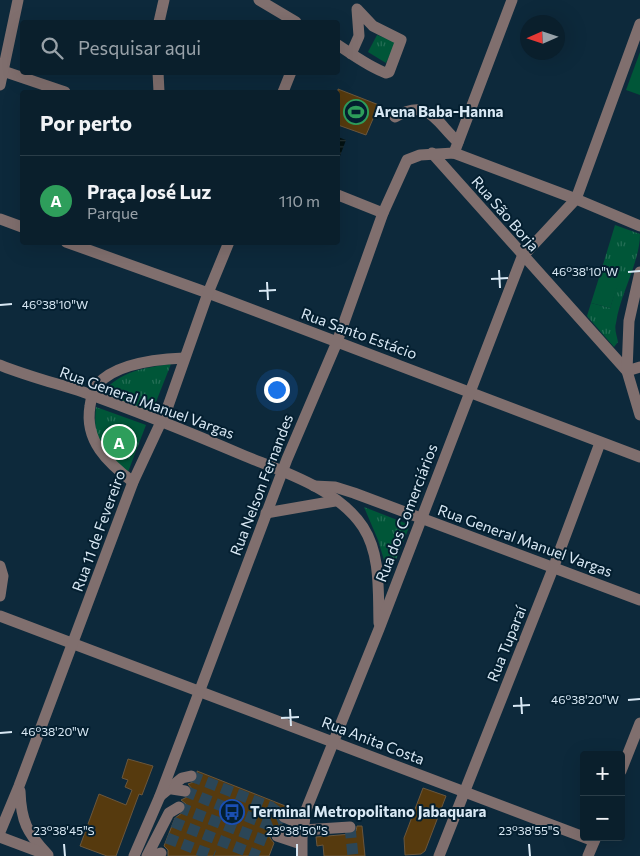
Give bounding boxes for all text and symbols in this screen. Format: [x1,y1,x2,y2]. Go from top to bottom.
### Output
north arrow [520,15,565,60]
search box [20,20,340,75]
icon: search [38,34,66,62]
text: Pesquisar aqui [78,36,201,59]
sports icon: Arena Baba-Hanna [343,99,369,125]
place label: Arena Baba-Hanna [374,102,504,120]
text: Por perto [40,110,132,135]
street label: Rua São Borja [468,172,543,255]
text: Praça José Luz [87,180,211,203]
text: A [50,191,62,210]
text: 110 m [279,191,320,210]
text: Parque [87,203,138,222]
text: 46°38'10"W [552,264,618,278]
text: 46°38'10"W [22,297,88,311]
street label: Rua Santo Estácio [299,304,420,362]
street label: Rua General Manuel Vargas [58,362,237,442]
your location [264,377,290,403]
street label: Rua Nelson Fernandes [226,411,296,558]
pin: A [103,423,135,461]
street label: Rua dos Comerciários [371,441,441,584]
street label: Rua 11 de Fevereiro [68,468,128,594]
street label: Rua General Manuel Vargas [436,500,615,580]
street label: Rua Tuparaí [483,602,530,684]
text: 46°38'20"W [551,692,619,706]
street label: Rua Anita Costa [319,712,427,768]
text: 46°38'20"W [21,724,89,738]
map controls [580,751,625,841]
button: + [580,751,625,796]
button: − [580,796,625,841]
bus stop icon: Terminal Metropolitano Jabaquara [219,799,245,825]
place label: Terminal Metropolitano Jabaquara [250,802,487,820]
text: 23°38'45"S [33,823,95,837]
text: 23°38'50"S [266,823,328,837]
text: 23°38'55"S [499,823,559,837]

